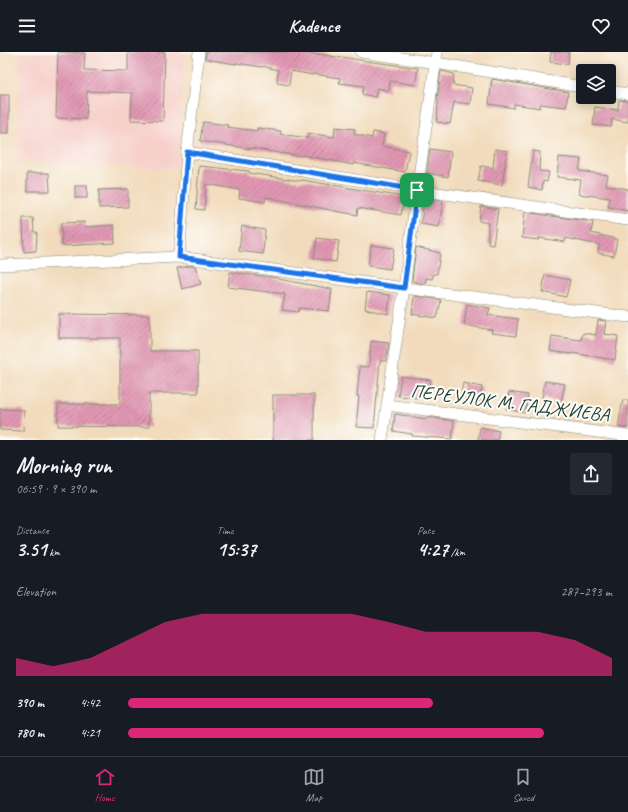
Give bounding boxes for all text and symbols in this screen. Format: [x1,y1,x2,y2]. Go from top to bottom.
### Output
icon: menu [16,15,38,37]
text: Kadence [289,15,339,37]
icon: heart [590,15,612,37]
map controls [576,64,616,104]
button: layers [576,64,616,104]
pin [400,173,434,207]
icon: arrive [406,179,428,201]
street label: ПЕРЕУЛОК М. ГАДЖИЕВА [409,379,612,427]
text: Morning run [16,452,112,480]
button: share [570,453,612,495]
text: 06:59 · 9 × 390 m [16,481,97,497]
text: Distance [16,523,49,537]
text: Time [217,523,234,537]
text: Pace [417,523,434,537]
text: 3.51 [16,537,47,562]
text: 15:37 [217,537,256,562]
text: 4:27 [417,537,448,562]
text: km [47,545,60,559]
text: /km [448,545,465,559]
text: Elevation [16,584,56,600]
text: 287–293 m [561,584,612,600]
text: 390 m [16,695,44,711]
text: 4:42 [80,695,100,711]
text: 780 m [16,725,44,741]
text: 4:21 [80,725,100,741]
tab: Home [94,766,116,804]
tab: Map [303,766,325,804]
tab: Saved [512,766,534,804]

